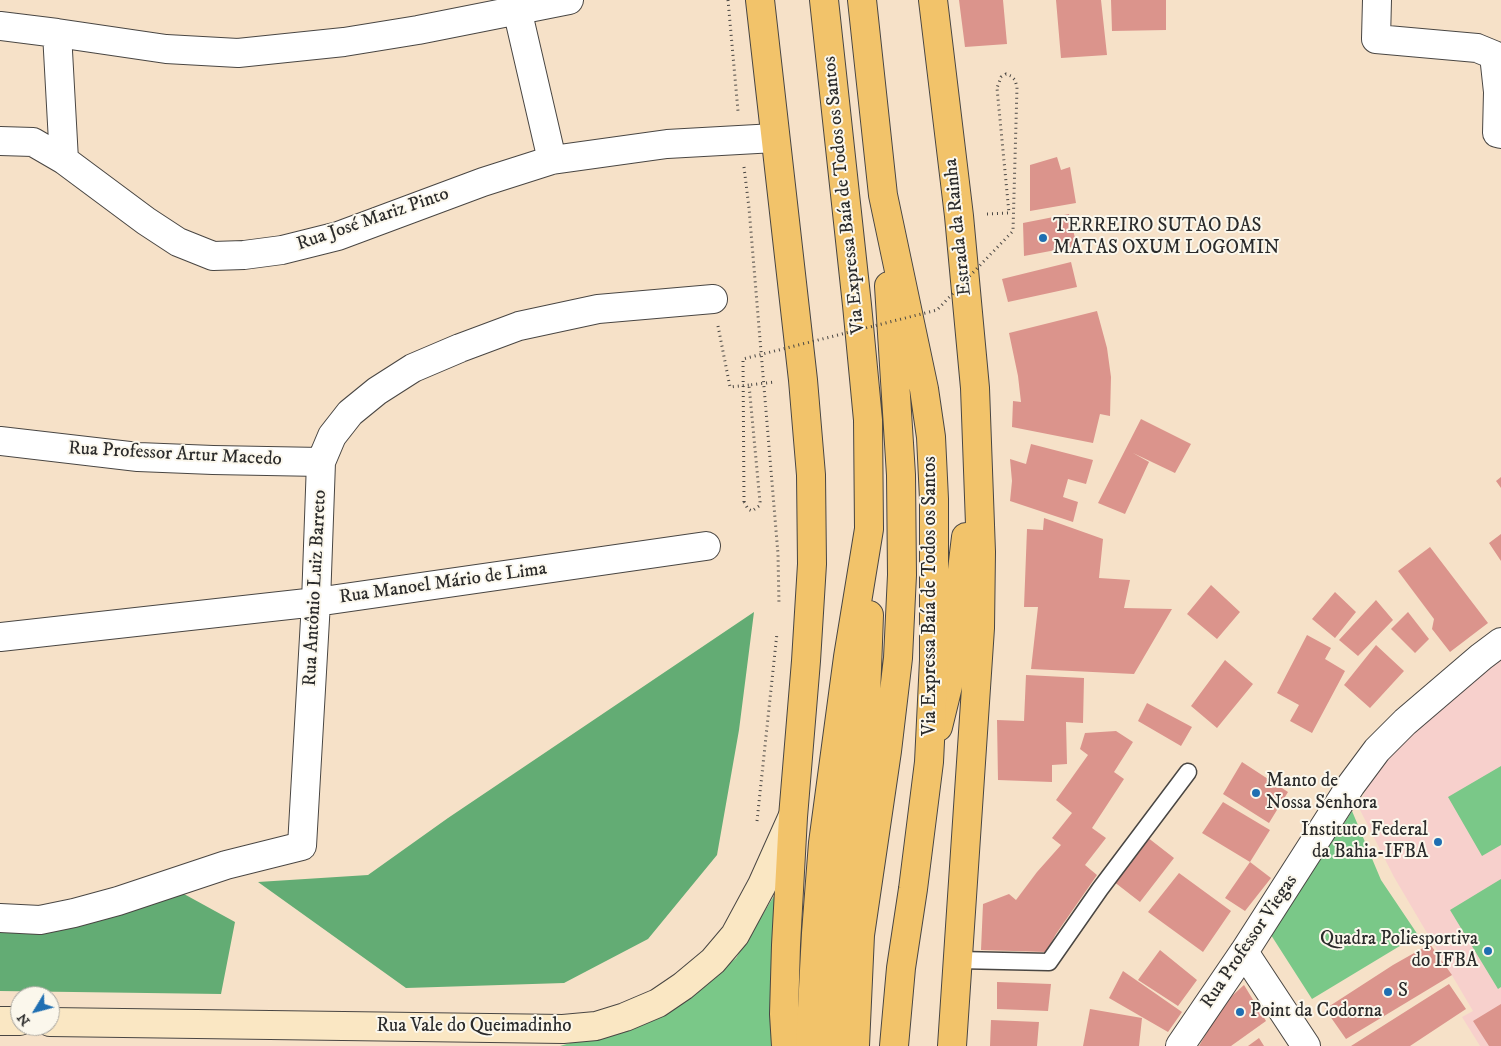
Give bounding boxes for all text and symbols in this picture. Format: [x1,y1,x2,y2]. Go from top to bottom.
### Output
street label: Via Expressa Baía de Todos os Santos [819,55,871,335]
street label: Estrada da Rainha [940,157,978,297]
street label: Rua José Mariz Pinto [294,183,452,257]
place label: TERREIRO SUTAO DAS MATAS OXUM LOGOMIN [1053,216,1280,260]
marker: TERREIRO SUTAO DAS MATAS OXUM LOGOMIN [1037,232,1049,244]
street label: Rua Professor Artur Macedo [68,438,282,472]
street label: Via Expressa Baía de Todos os Santos [920,456,942,736]
street label: Rua Antônio Luiz Barreto [299,489,333,687]
street label: Rua Manoel Mário de Lima [338,558,548,610]
place label: Manto de Nossa Senhora [1266,771,1377,815]
marker: Manto de Nossa Senhora [1250,787,1262,799]
place label: Instituto Federal da Bahia-IFBA [1301,820,1428,864]
marker: Instituto Federal da Bahia-IFBA [1432,836,1444,848]
street label: Rua Professor Viegas [1197,871,1303,1013]
place label: Quadra Poliesportiva do IFBA [1320,929,1478,973]
marker: Quadra Poliesportiva do IFBA [1482,945,1494,957]
place label: S [1398,981,1408,1003]
north arrow [10,986,60,1036]
marker: S [1382,986,1394,998]
place label: Point da Codorna [1250,1001,1382,1023]
marker: Point da Codorna [1234,1006,1246,1018]
text: N [13,1009,34,1029]
street label: Rua Vale do Queimadinho [376,1016,572,1038]

